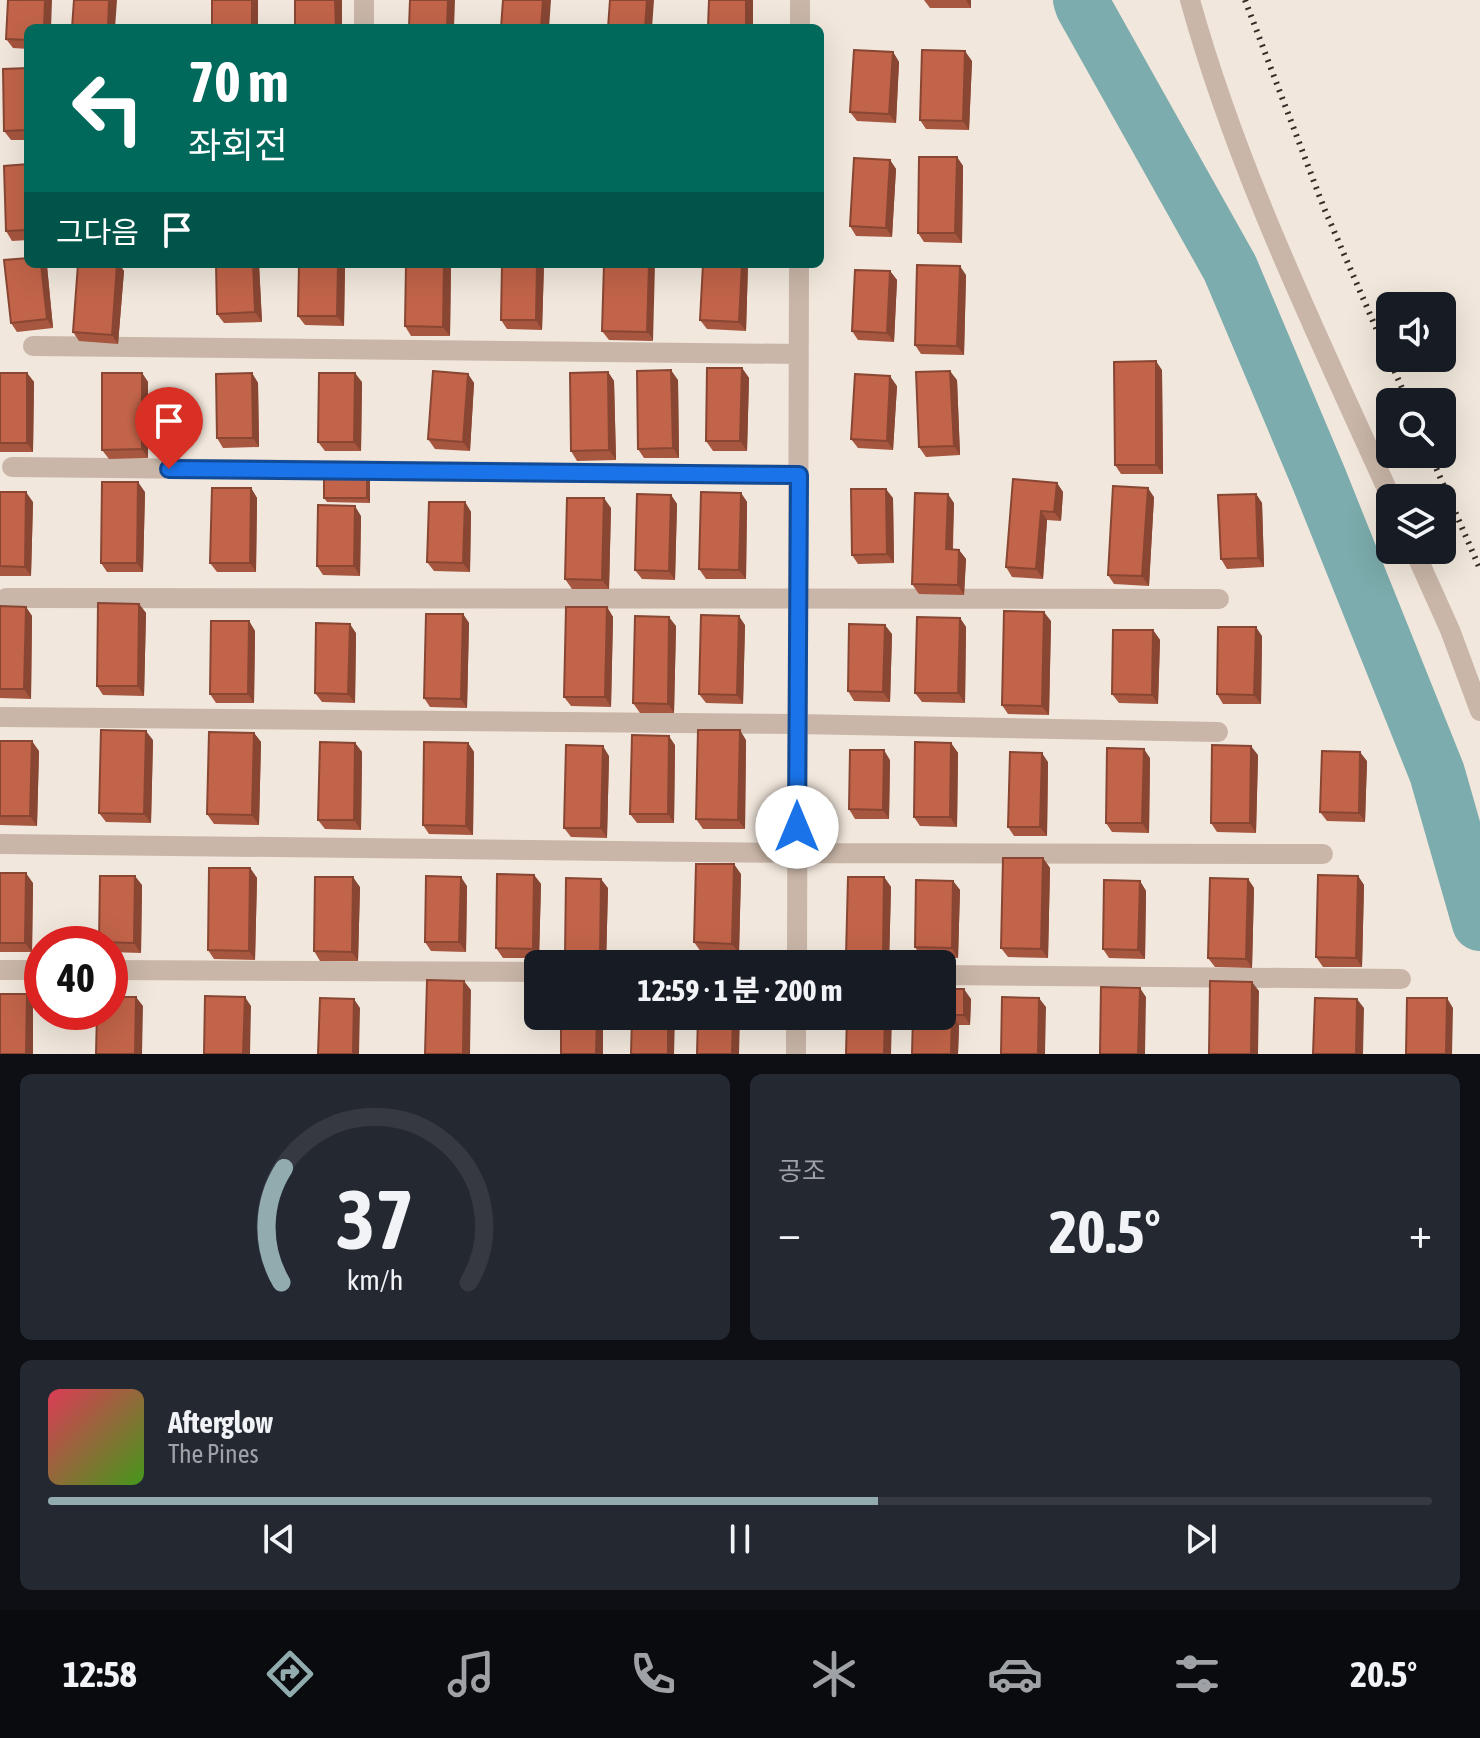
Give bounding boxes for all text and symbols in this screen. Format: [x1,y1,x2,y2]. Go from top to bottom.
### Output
text: 70 m [188,50,289,114]
icon: left [56,56,160,160]
text: 좌회전 [188,124,287,166]
icon: arrive [155,208,199,252]
text: 그다음 [56,215,139,249]
map controls [1376,292,1456,564]
button: sound [1376,292,1456,372]
pin [135,387,203,469]
button: search [1376,388,1456,468]
icon: arrive [147,399,191,443]
button: layers [1376,484,1456,564]
position arrow [755,785,839,869]
speed limit sign: 40 [24,926,128,1030]
text: 12:59 · 1 분 · 200 m [638,973,842,1007]
text: 공조 [778,1156,826,1186]
text: 37 [336,1171,414,1267]
text: 20.5° [1049,1197,1161,1266]
text: − [778,1207,801,1257]
text: + [1409,1207,1432,1257]
text: km/h [347,1263,403,1296]
text: Afterglow [168,1405,273,1439]
text: The Pines [168,1439,259,1469]
icon: previous [257,1517,301,1561]
icon: pause [718,1517,762,1561]
icon: next [1179,1517,1223,1561]
icon: directions [262,1646,318,1702]
icon: music [443,1646,499,1702]
icon: phone [625,1646,681,1702]
icon: climate [806,1646,862,1702]
icon: car [987,1646,1043,1702]
icon: filters [1169,1646,1225,1702]
text: 12:58 [63,1653,137,1695]
text: 20.5° [1350,1653,1417,1695]

